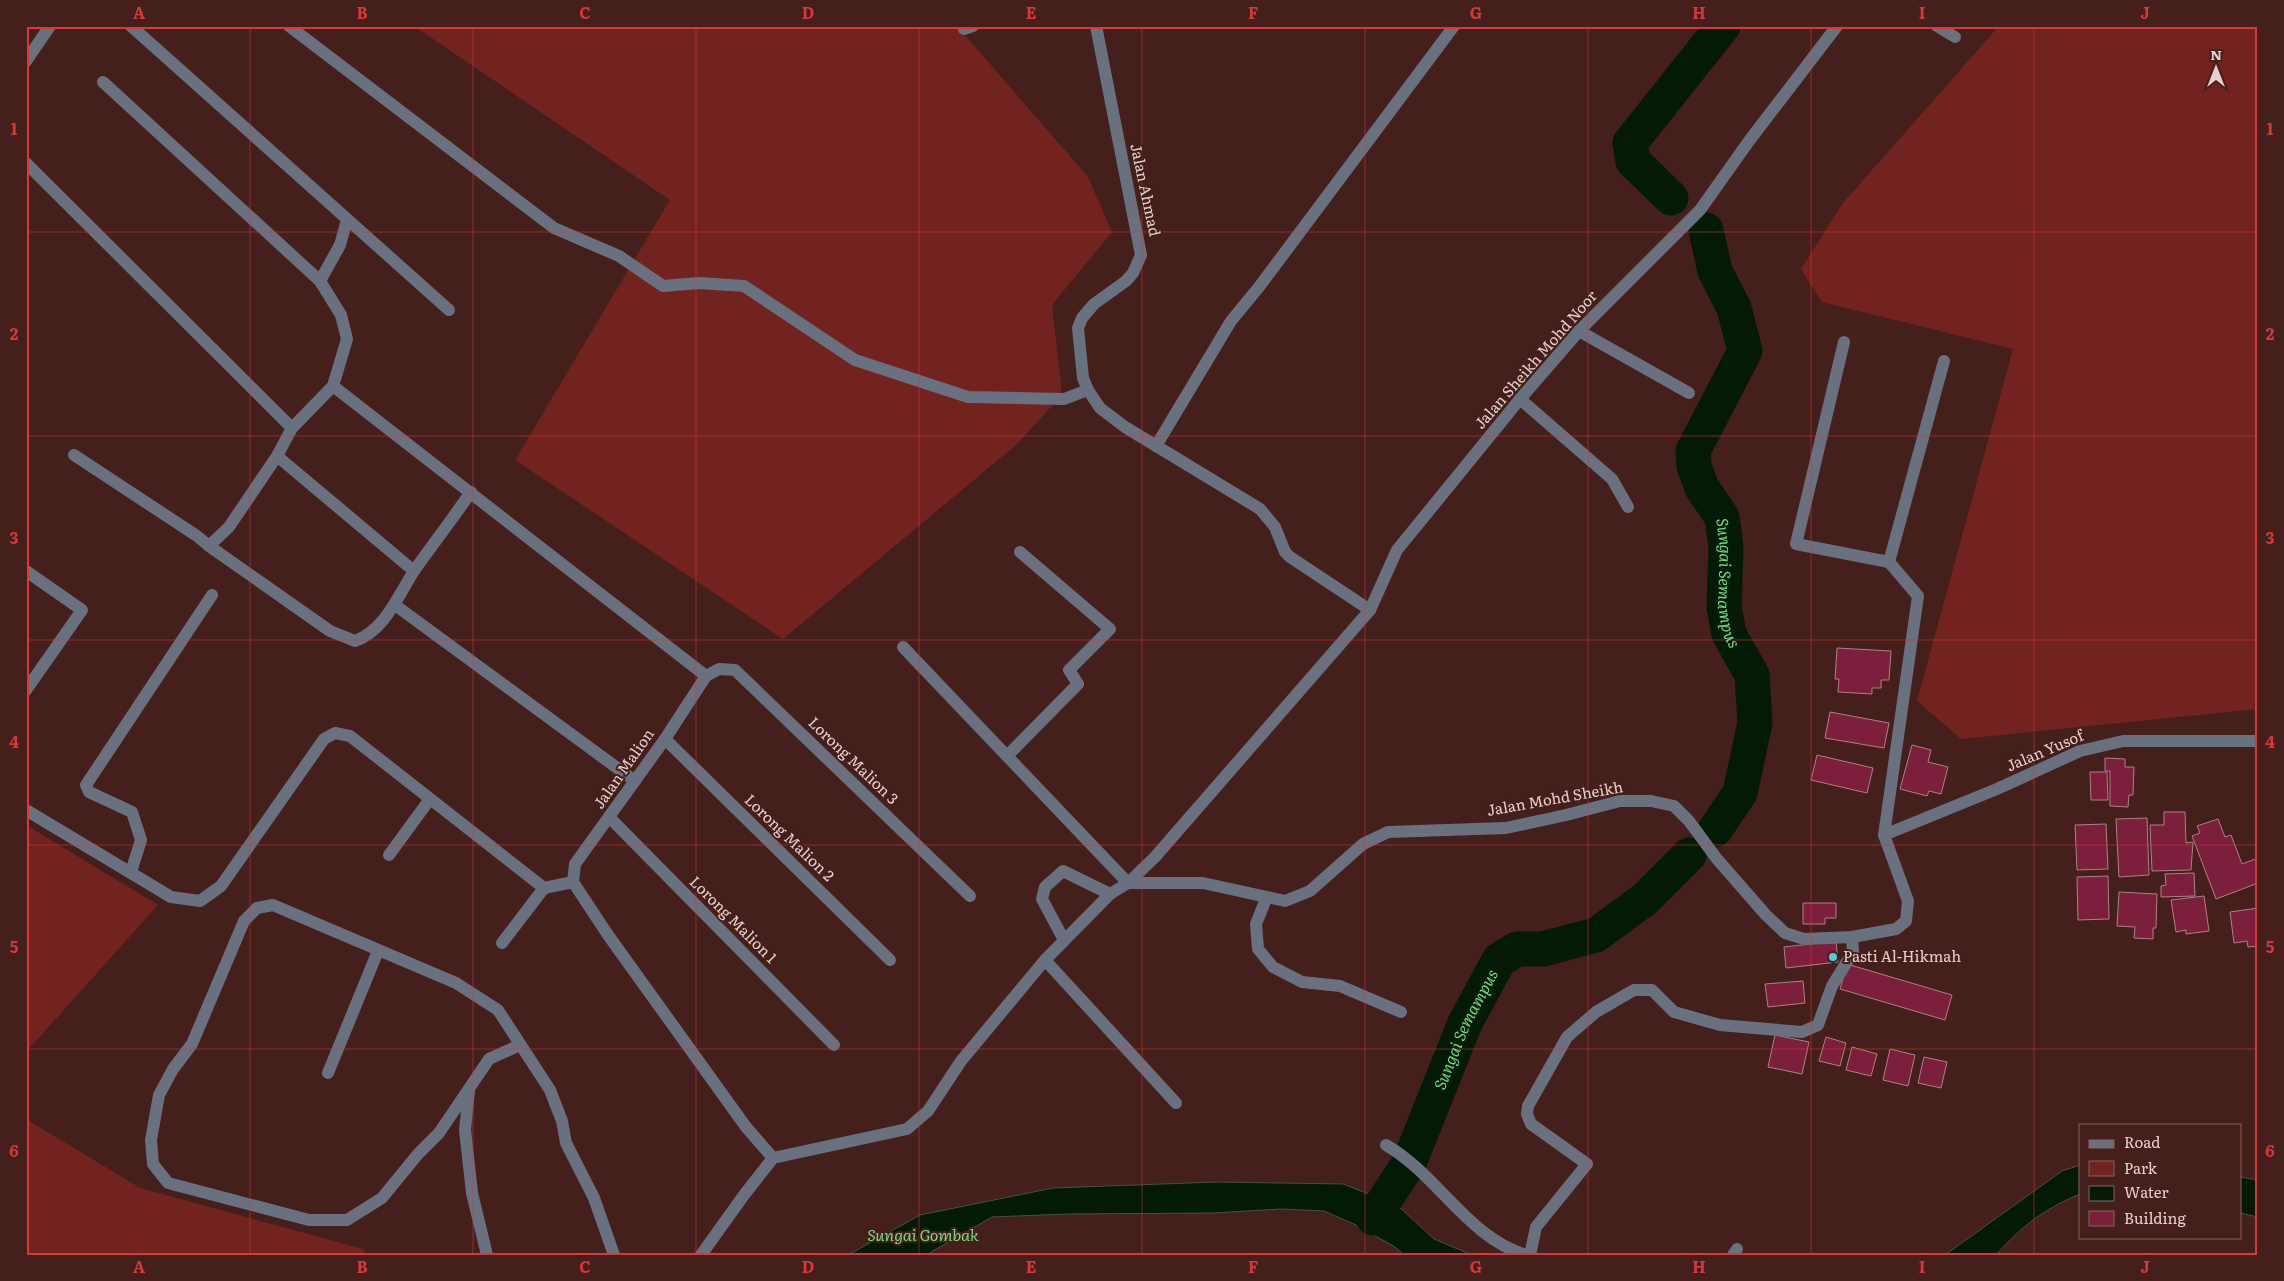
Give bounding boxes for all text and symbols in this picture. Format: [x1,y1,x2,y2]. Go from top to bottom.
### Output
text: A [133,0,145,24]
text: B [356,0,368,24]
text: C [579,0,591,24]
text: D [802,0,814,24]
text: E [1026,0,1037,24]
text: F [1248,0,1258,24]
text: G [1470,0,1482,24]
text: H [1692,0,1706,24]
text: I [1919,0,1925,24]
text: J [2140,0,2150,24]
north arrow [2192,42,2242,92]
text: N [2210,44,2222,64]
text: 1 [11,116,18,140]
text: 1 [2267,116,2274,140]
street label: Jalan Ahmad [1125,141,1168,238]
street label: Jalan Sheikh Mohd Noor [1468,285,1602,433]
text: 2 [10,321,19,345]
text: 2 [2266,321,2275,345]
water label: Sungai Semampus [1711,517,1747,652]
text: 3 [10,525,19,549]
text: 3 [2266,525,2275,549]
street label: Lorong Malion 3 [804,711,904,809]
street label: Jalan Malion [587,723,659,813]
street label: Jalan Yusof [2002,723,2088,776]
text: 4 [9,729,19,753]
text: 4 [2265,729,2275,753]
street label: Jalan Mohd Sheikh [1485,774,1625,821]
street label: Lorong Malion 2 [740,788,840,886]
street label: Lorong Malion 1 [685,870,783,968]
text: 5 [10,934,19,958]
text: 5 [2266,934,2275,958]
place label: Pasti Al-Hikmah [1843,944,1961,967]
marker: Pasti Al-Hikmah [1827,951,1839,963]
water label: Sungai Semampus [1427,964,1503,1093]
legend [2079,1124,2242,1238]
text: Road [2124,1130,2160,1153]
text: 6 [9,1138,19,1162]
text: 6 [2265,1138,2275,1162]
text: Park [2124,1156,2158,1179]
text: Water [2124,1180,2169,1203]
text: Building [2124,1206,2186,1229]
water label: Sungai Gombak [867,1222,979,1246]
text: A [133,1254,145,1278]
text: B [356,1254,368,1278]
text: C [579,1254,591,1278]
text: D [802,1254,814,1278]
text: E [1026,1254,1037,1278]
text: F [1248,1254,1258,1278]
text: G [1470,1254,1482,1278]
text: H [1692,1254,1706,1278]
text: I [1919,1254,1925,1278]
text: J [2140,1254,2150,1278]

